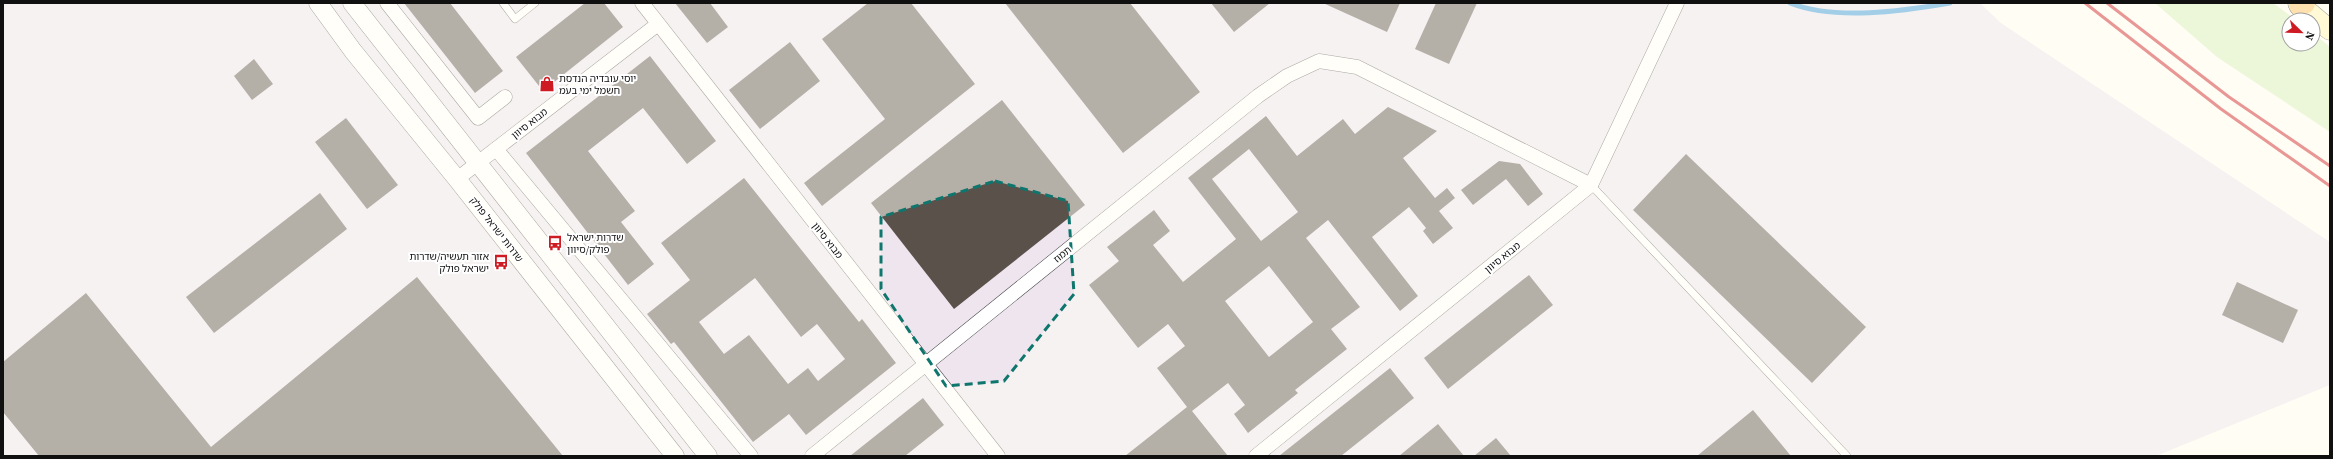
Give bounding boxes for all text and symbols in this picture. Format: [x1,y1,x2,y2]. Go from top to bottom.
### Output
north arrow [2281,12,2321,52]
text: N [2301,29,2318,42]
place label: יוסי עובדיה הנדסת חשמל ימי בעמ [559,72,636,97]
shop icon: יוסי עובדיה הנדסת חשמל ימי בעמ [538,75,556,93]
street label: מבוא סיוון [508,105,550,142]
street label: שדרות ישראל פולק [467,194,526,265]
street label: מבוא סיוון [809,219,846,261]
place label: שדרות ישראל פולק/סיוון [567,231,624,256]
bus stop icon: שדרות ישראל פולק/סיוון [546,234,564,252]
street label: מבוא סיוון [1482,239,1523,276]
street label: תמוז [1051,243,1074,266]
place label: אזור תעשיה/שדרות ישראל פולק [409,250,489,275]
bus stop icon: אזור תעשיה/שדרות ישראל פולק [492,253,510,271]

